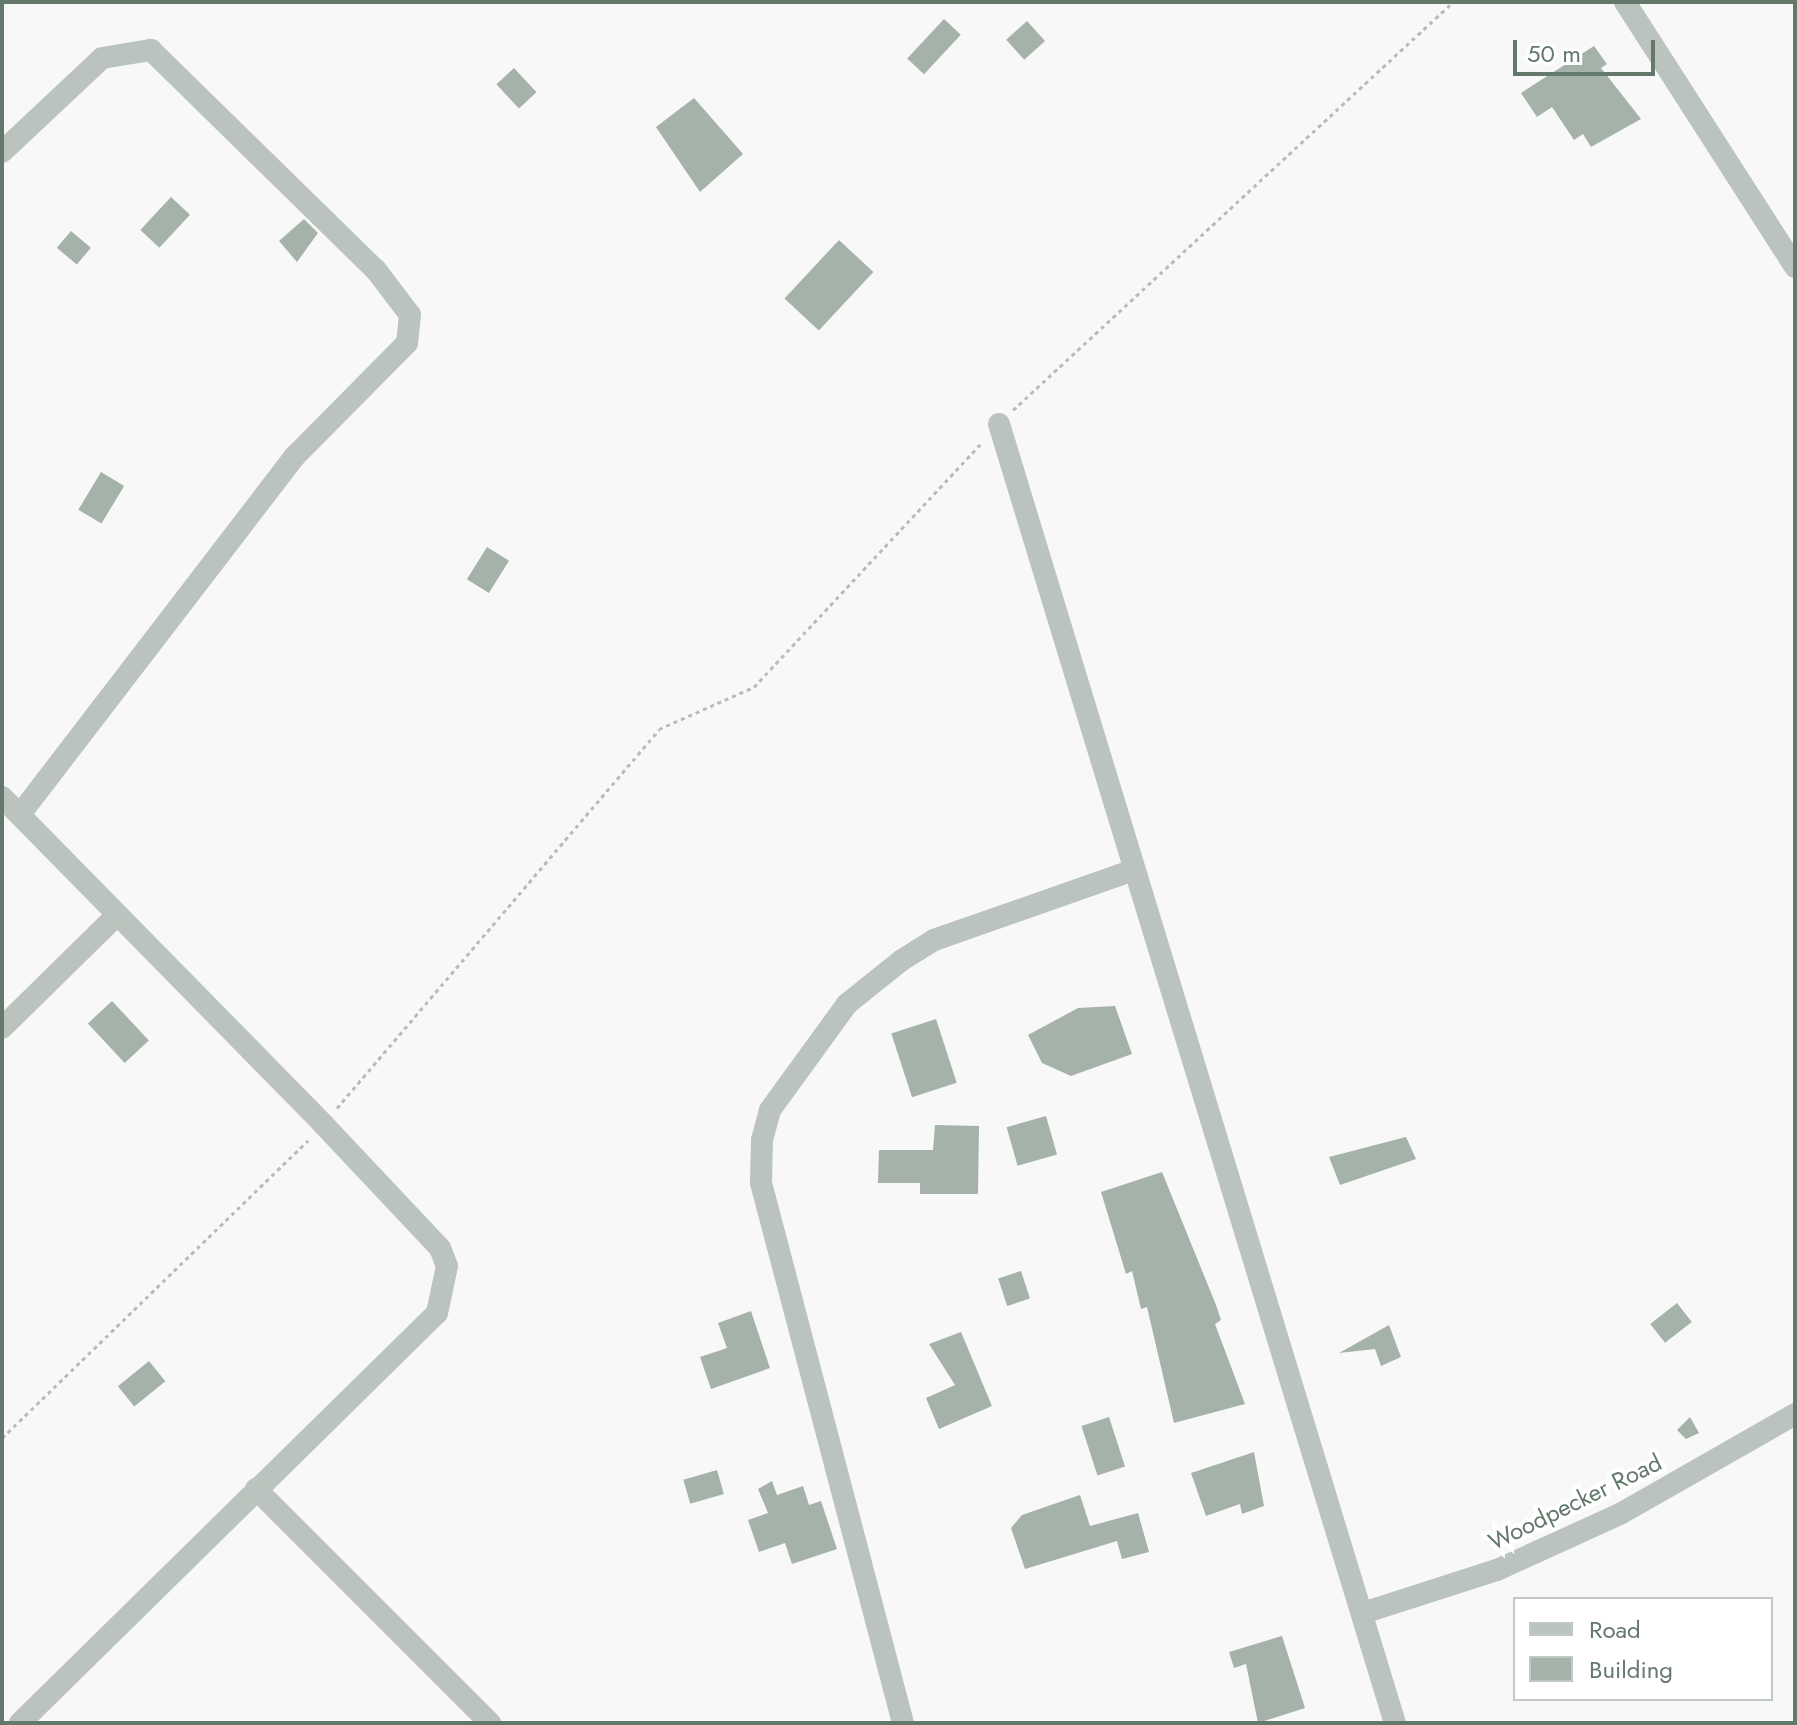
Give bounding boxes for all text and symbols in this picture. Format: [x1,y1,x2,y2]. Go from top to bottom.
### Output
scale bar [1517,24,1659,74]
text: 50 m [1527,36,1581,71]
street label: Woodpecker Road [1484,1448,1666,1556]
legend [1513,1597,1773,1701]
text: Road [1589,1612,1641,1647]
text: Building [1589,1652,1673,1687]

